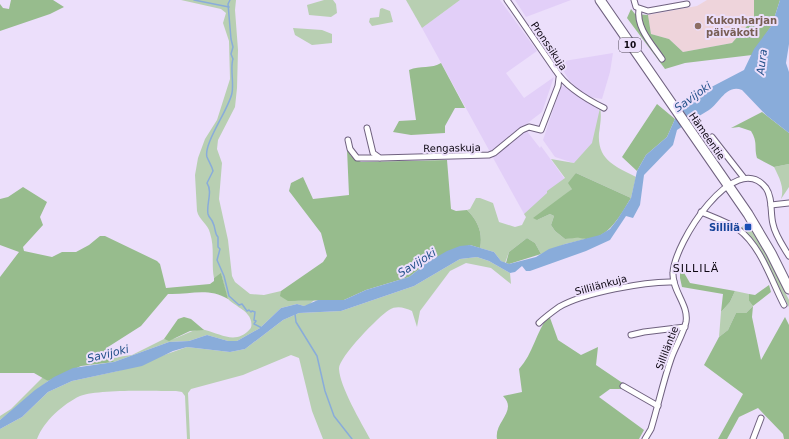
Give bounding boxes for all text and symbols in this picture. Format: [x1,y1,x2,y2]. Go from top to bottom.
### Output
place label: Kukonharjan päiväkoti [706,15,777,38]
street label: Pronssikuja [529,20,569,72]
marker: Kukonharjan päiväkoti [693,21,703,31]
road number: 10 [619,38,641,52]
water label: Aura [754,48,770,77]
water label: Savijoki [672,79,714,115]
street label: Hämeentie [687,110,727,162]
street label: Rengaskuja [423,142,481,154]
place label: Sillilä [709,222,740,233]
marker: Sillilä [743,222,753,232]
water label: Savijoki [396,246,438,280]
district label: SILLILÄ [673,262,719,275]
street label: Sillilänkuja [574,273,628,297]
street label: Silliläntie [654,325,680,371]
water label: Savijoki [86,343,130,365]

